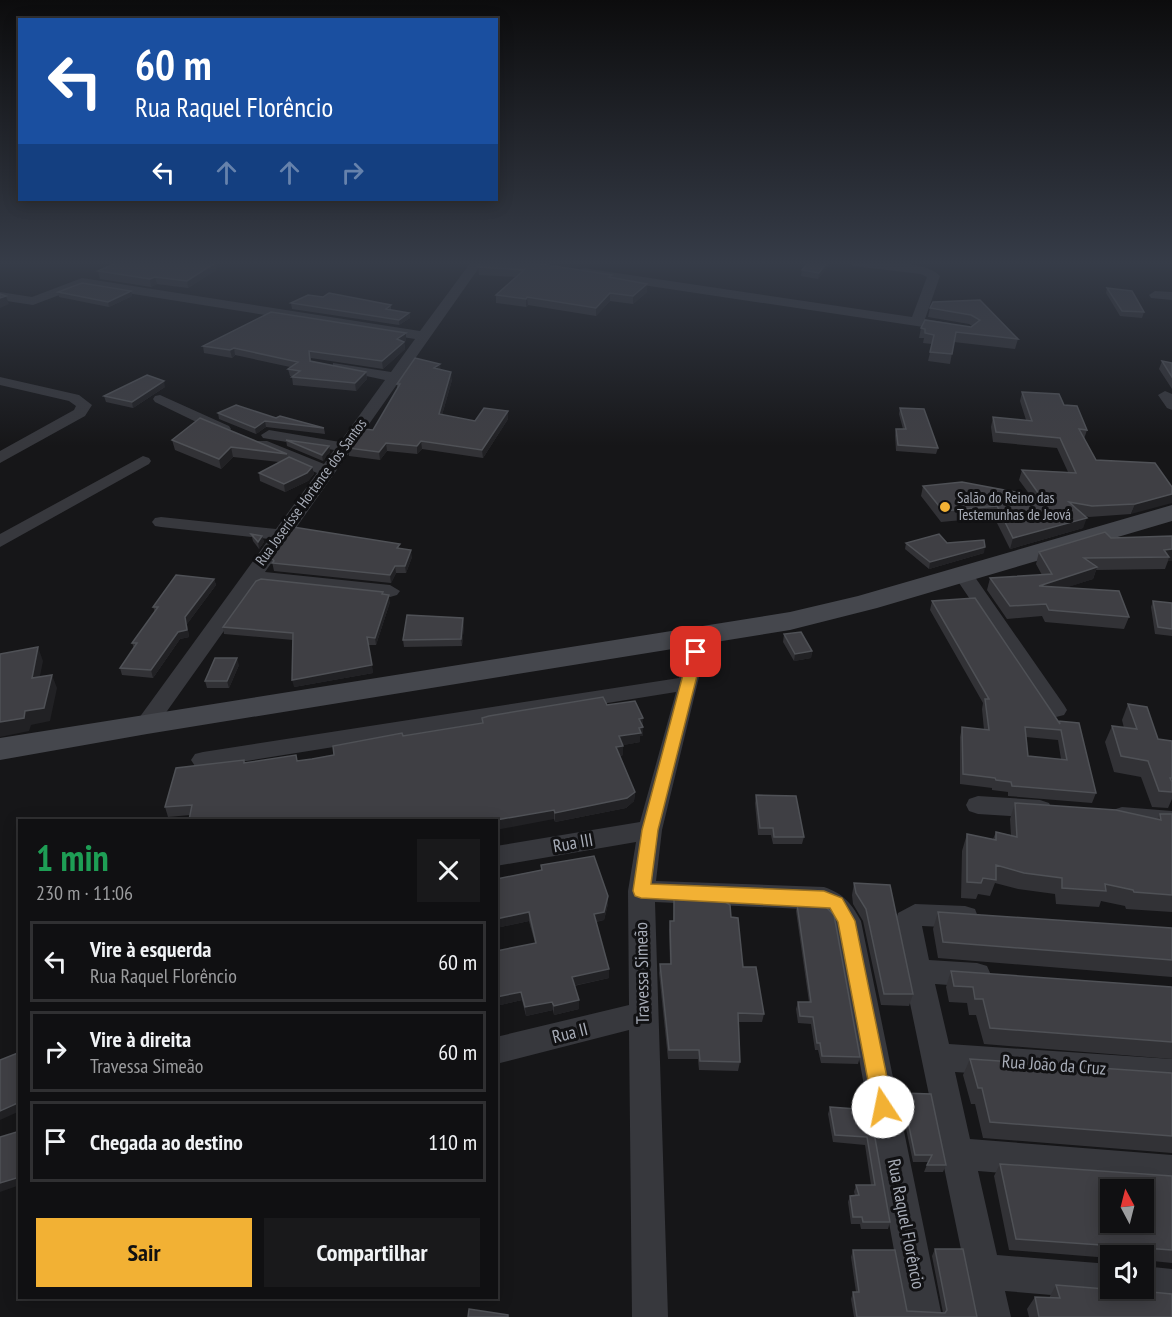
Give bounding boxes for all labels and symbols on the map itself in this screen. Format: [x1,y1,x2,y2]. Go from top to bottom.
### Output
street label: Rua Joserísse Hortence dos Santos [251,414,370,569]
place label: Salão do Reino das Testemunhas de Jeová [957,488,1071,524]
marker: Salão do Reino das Testemunhas de Jeová [938,500,952,514]
pin [670,626,721,677]
street label: Rua III [551,828,595,857]
street label: Travessa Simeão [629,922,654,1024]
street label: Rua II [550,1017,590,1048]
street label: Rua João da Cruz [1001,1049,1107,1080]
position arrow [851,1075,915,1139]
street label: Rua Raquel Florêncio [883,1157,930,1291]
north arrow [1100,1179,1154,1233]

